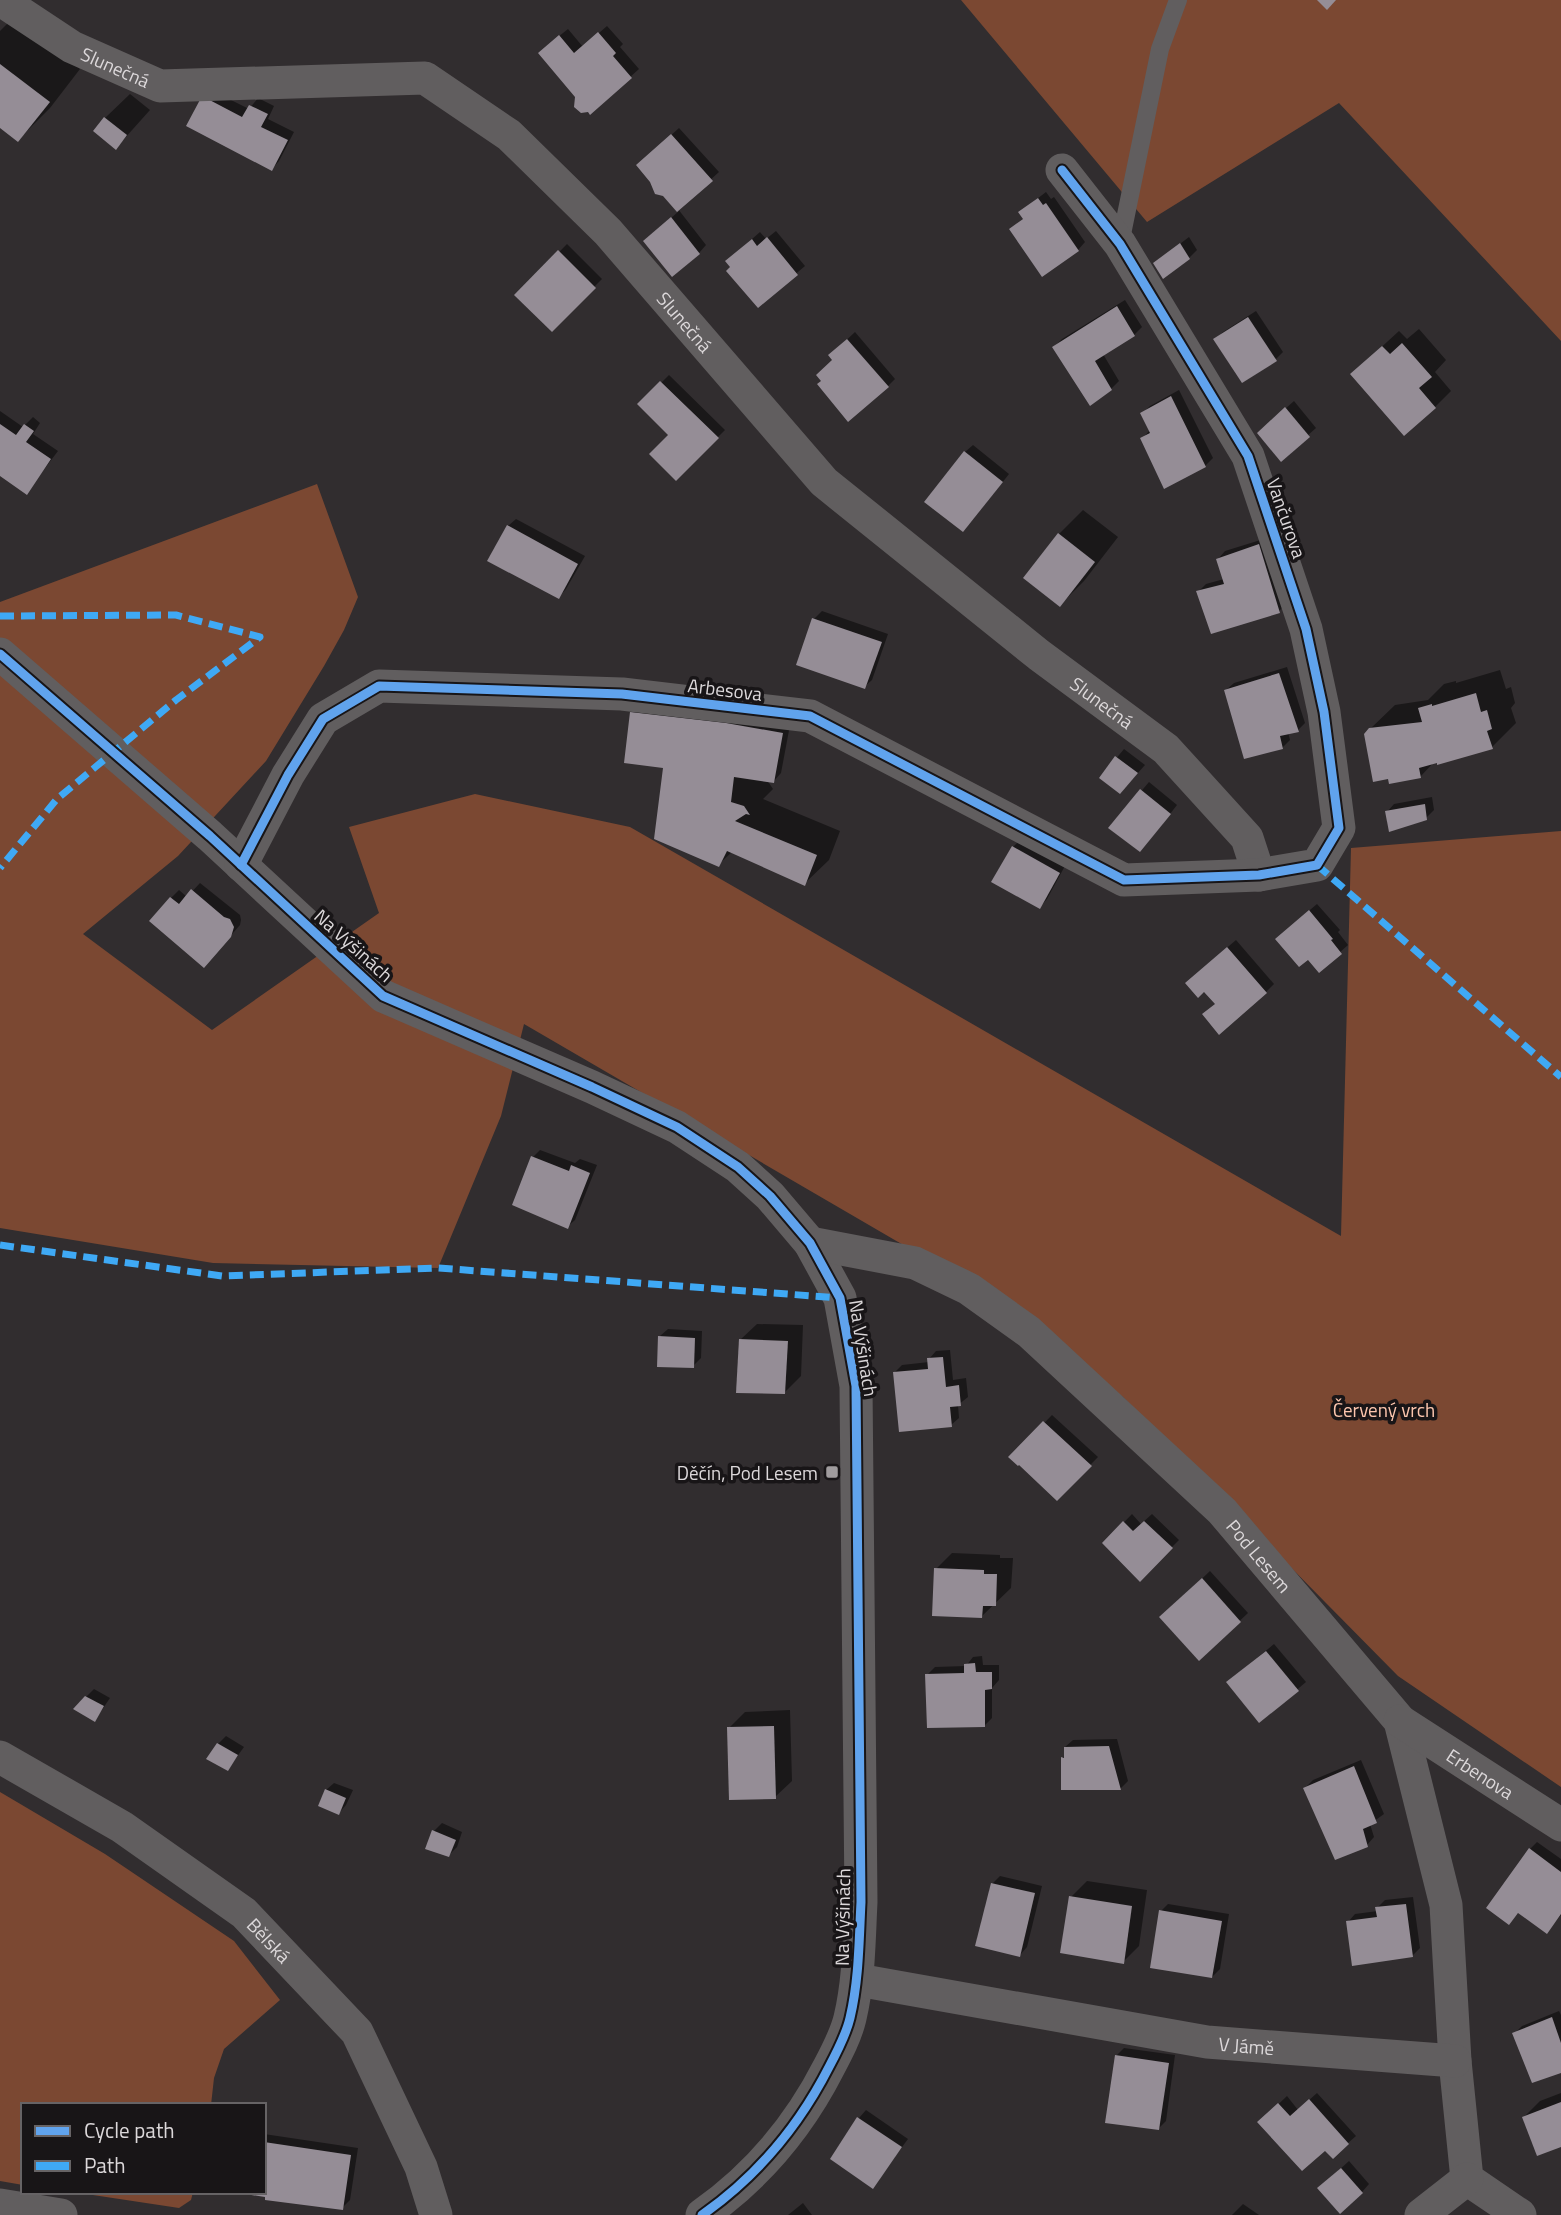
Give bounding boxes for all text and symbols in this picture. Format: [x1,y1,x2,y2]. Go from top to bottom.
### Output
street label: Slunečná [77,38,155,95]
street label: Slunečná [651,285,720,359]
street label: Vančurova [1260,474,1314,563]
street label: Slunečná [1065,669,1141,736]
street label: Arbesova [686,670,764,708]
street label: Na Výšinách [308,902,400,988]
street label: Na Výšinách [842,1297,886,1399]
park label: Červený vrch [1333,1395,1435,1424]
place label: Děčín, Pod Lesem [677,1458,818,1487]
marker: Děčín, Pod Lesem [824,1464,840,1480]
street label: Pod Lesem [1220,1512,1299,1598]
street label: Erbenova [1441,1740,1521,1806]
street label: Na Výšinách [827,1868,857,1966]
street label: Bělská [241,1911,299,1969]
street label: V Jámě [1218,2028,1275,2062]
legend [21,2103,266,2194]
text: Cycle path [84,2114,175,2146]
text: Path [84,2149,126,2181]

